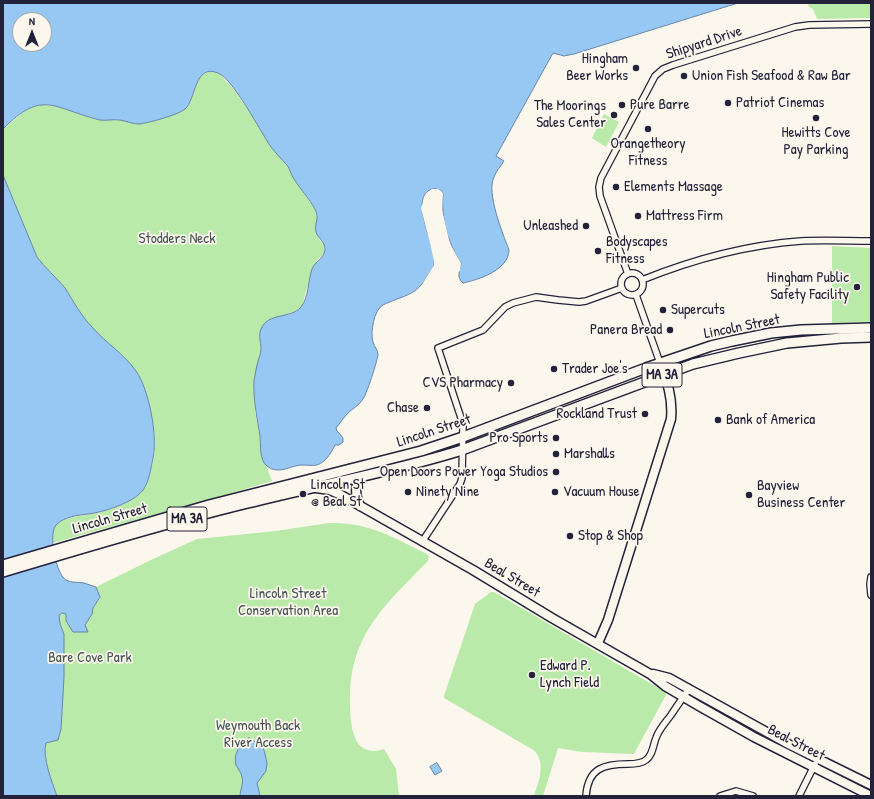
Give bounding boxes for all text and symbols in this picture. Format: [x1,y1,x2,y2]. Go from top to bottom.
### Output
north arrow [12,12,52,52]
text: N [29,14,35,28]
street label: Shipyard Drive [664,22,744,64]
place label: Hingham Beer Works [566,50,628,85]
marker: Hingham Beer Works [631,63,641,73]
place label: Union Fish Seafood & Raw Bar [692,67,850,85]
marker: Union Fish Seafood & Raw Bar [679,71,689,81]
place label: Patriot Cinemas [736,94,824,112]
place label: Pure Barre [630,96,689,114]
place label: The Moorings Sales Center [534,97,606,132]
marker: Patriot Cinemas [723,98,733,108]
marker: Pure Barre [617,100,627,110]
marker: The Moorings Sales Center [609,110,619,120]
marker: Hewitts Cove Pay Parking [811,113,821,123]
marker: Orangetheory Fitness [643,124,653,134]
place label: Hewitts Cove Pay Parking [781,124,851,159]
place label: Orangetheory Fitness [610,135,686,170]
place label: Elements Massage [624,178,723,196]
marker: Elements Massage [611,182,621,192]
place label: Mattress Firm [646,207,723,225]
marker: Mattress Firm [633,211,643,221]
place label: Unleashed [523,217,578,235]
marker: Unleashed [581,221,591,231]
park label: Stodders Neck [139,230,215,248]
place label: Bodyscapes Fitness [606,233,667,268]
marker: Bodyscapes Fitness [593,246,603,256]
place label: Hingham Public Safety Facility [767,269,849,304]
marker: Hingham Public Safety Facility [852,282,862,292]
place label: Supercuts [671,301,725,319]
marker: Supercuts [658,305,668,315]
street label: Lincoln Street [703,311,781,343]
place label: Panera Bread [590,321,662,339]
marker: Panera Bread [665,325,675,335]
place label: Trader Joe's [562,360,628,378]
road number: MA 3A [642,363,682,387]
marker: Trader Joe's [549,364,559,374]
place label: CVS Pharmacy [423,374,503,392]
marker: CVS Pharmacy [506,378,516,388]
place label: Chase [387,399,419,417]
marker: Chase [422,403,432,413]
place label: Rockland Trust [556,405,637,423]
marker: Rockland Trust [640,409,650,419]
street label: Lincoln Street [395,411,473,451]
place label: Bank of America [726,411,815,429]
marker: Bank of America [713,415,723,425]
place label: Pro Sports [489,429,548,447]
marker: Pro Sports [551,433,561,443]
place label: Marshalls [564,445,615,463]
marker: Marshalls [551,449,561,459]
place label: Open Doors Power Yoga Studios [380,463,548,481]
marker: Open Doors Power Yoga Studios [551,467,561,477]
place label: Lincoln St @ Beal St [311,476,365,511]
place label: Bayview Business Center [757,477,845,512]
place label: Ninety Nine [416,483,479,501]
place label: Vacuum House [563,483,640,501]
marker: Ninety Nine [403,487,413,497]
marker: Vacuum House [550,487,560,497]
marker: Lincoln St @ Beal St [298,489,308,499]
marker: Bayview Business Center [744,490,754,500]
street label: Lincoln Street [71,500,149,538]
road number: MA 3A [167,507,207,531]
place label: Stop & Shop [578,527,643,545]
marker: Stop & Shop [565,531,575,541]
street label: Beal Street [481,554,543,602]
park label: Lincoln Street Conservation Area [238,585,338,620]
park label: Bare Cove Park [48,649,132,667]
place label: Edward P. Lynch Field [540,657,599,692]
marker: Edward P. Lynch Field [527,670,537,680]
park label: Weymouth Back River Access [216,717,300,752]
street label: Beal Street [764,721,828,765]

